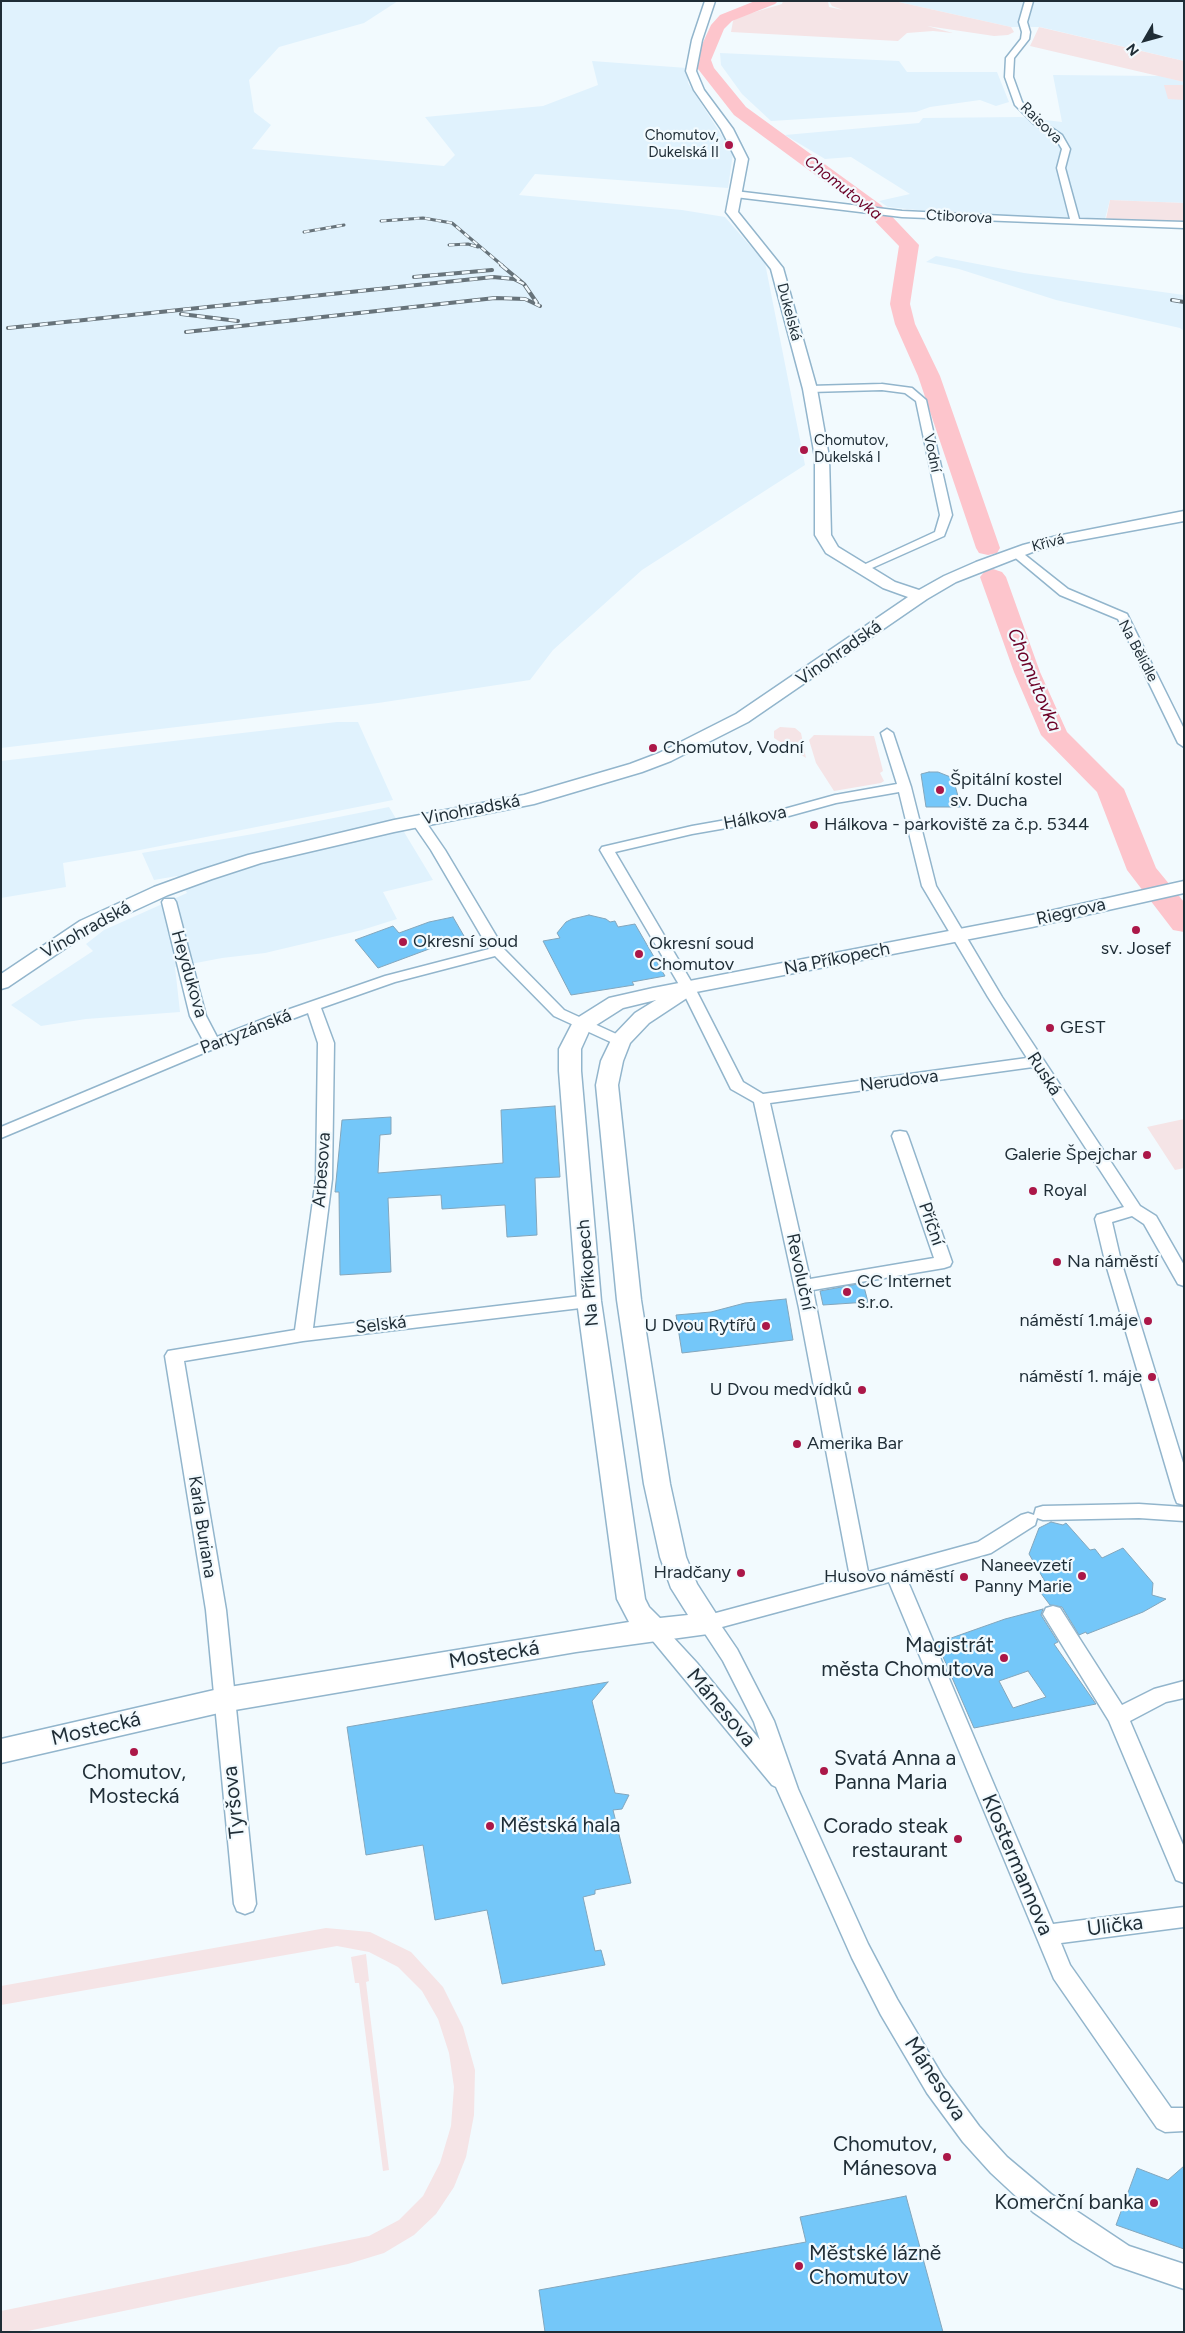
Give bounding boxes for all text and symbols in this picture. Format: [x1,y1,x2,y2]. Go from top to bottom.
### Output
north arrow [1120,15,1170,65]
text: N [1123,40,1143,59]
street label: Raisova [1016,99,1066,147]
place label: Chomutov, Dukelská II [645,127,719,162]
marker: Chomutov, Dukelská II [723,139,735,151]
water label: Chomutovka [801,152,885,224]
street label: Ctiborova [925,206,993,228]
street label: Dukelská [773,281,805,343]
place label: Chomutov, Dukelská I [814,432,888,467]
street label: Vodní [919,432,945,474]
marker: Chomutov, Dukelská I [798,444,810,456]
street label: Křivá [1030,530,1066,556]
street label: Vinohradská [792,616,886,690]
street label: Na Bělidle [1114,617,1162,685]
water label: Chomutovka [1002,625,1066,735]
place label: Chomutov, Vodní [663,737,804,759]
marker: Chomutov, Vodní [647,742,659,754]
place label: Špitální kostel sv. Ducha [950,769,1062,812]
marker: Špitální kostel sv. Ducha [934,784,946,796]
street label: Vinohradská [420,790,522,830]
street label: Hálkova [722,801,788,835]
place label: Hálkova - parkoviště za č.p. 5344 [824,814,1089,836]
marker: Hálkova - parkoviště za č.p. 5344 [808,819,820,831]
street label: Riegrova [1034,894,1108,930]
street label: Vinohradská [37,897,135,963]
marker: sv. Josef [1130,924,1142,936]
street label: Heydukova [166,928,212,1020]
place label: Okresní soud [413,931,518,953]
place label: Okresní soud Chomutov [649,933,754,976]
marker: Okresní soud [397,936,409,948]
street label: Na Příkopech [782,938,892,980]
place label: sv. Josef [1101,938,1171,960]
marker: Okresní soud Chomutov [633,948,645,960]
street label: Partyzánská [197,1005,295,1059]
place label: GEST [1060,1017,1105,1039]
marker: GEST [1044,1022,1056,1034]
street label: Ruská [1022,1048,1066,1100]
street label: Nerudova [858,1065,940,1097]
street label: Arbesova [309,1132,335,1208]
place label: Galerie Špejchar [1004,1144,1137,1166]
marker: Galerie Špejchar [1141,1149,1153,1161]
place label: Royal [1043,1180,1087,1202]
marker: Royal [1027,1185,1039,1197]
street label: Příční [914,1199,948,1249]
street label: Na Příkopech [573,1219,603,1327]
street label: Revoluční [781,1231,819,1313]
place label: Na náměstí [1067,1251,1158,1273]
marker: Na náměstí [1051,1256,1063,1268]
place label: CC Internet s.r.o. [857,1271,952,1314]
marker: CC Internet s.r.o. [841,1286,853,1298]
place label: náměstí 1.máje [1019,1310,1138,1332]
street label: Selská [354,1311,408,1339]
place label: U Dvou Rytířů [645,1315,756,1337]
marker: náměstí 1.máje [1142,1315,1154,1327]
marker: U Dvou Rytířů [760,1320,772,1332]
place label: náměstí 1. máje [1019,1366,1142,1388]
marker: náměstí 1. máje [1146,1371,1158,1383]
place label: U Dvou medvídků [710,1379,852,1401]
marker: U Dvou medvídků [856,1384,868,1396]
place label: Amerika Bar [807,1433,903,1455]
marker: Amerika Bar [791,1438,803,1450]
street label: Karla Buriana [183,1474,221,1580]
place label: Naneevzetí Panny Marie [974,1555,1072,1598]
place label: Hradčany [653,1562,731,1584]
place label: Husovo náměstí [824,1566,954,1588]
marker: Hradčany [735,1567,747,1579]
marker: Naneevzetí Panny Marie [1076,1570,1088,1582]
marker: Husovo náměstí [958,1571,970,1583]
place label: Magistrát města Chomutova [821,1633,994,1683]
street label: Mostecká [447,1635,541,1675]
marker: Magistrát města Chomutova [998,1652,1010,1664]
street label: Mánesova [681,1664,761,1752]
street label: Mostecká [49,1706,143,1752]
marker: Chomutov, Mostecká [128,1746,140,1758]
place label: Svatá Anna a Panna Maria [834,1746,956,1796]
place label: Chomutov, Mostecká [82,1760,186,1810]
street label: Tyršova [218,1765,250,1839]
marker: Svatá Anna a Panna Maria [818,1765,830,1777]
street label: Klostermannova [976,1791,1058,1939]
place label: Městská hala [500,1813,620,1839]
place label: Corado steak restaurant [823,1814,948,1864]
marker: Městská hala [484,1820,496,1832]
marker: Corado steak restaurant [952,1833,964,1845]
street label: Ulička [1085,1910,1145,1942]
street label: Mánesova [899,2032,971,2126]
place label: Chomutov, Mánesova [833,2132,937,2182]
marker: Chomutov, Mánesova [941,2151,953,2163]
place label: Komerční banka [994,2190,1144,2216]
marker: Komerční banka [1148,2197,1160,2209]
place label: Městské lázně Chomutov [809,2241,941,2291]
marker: Městské lázně Chomutov [793,2260,805,2272]

